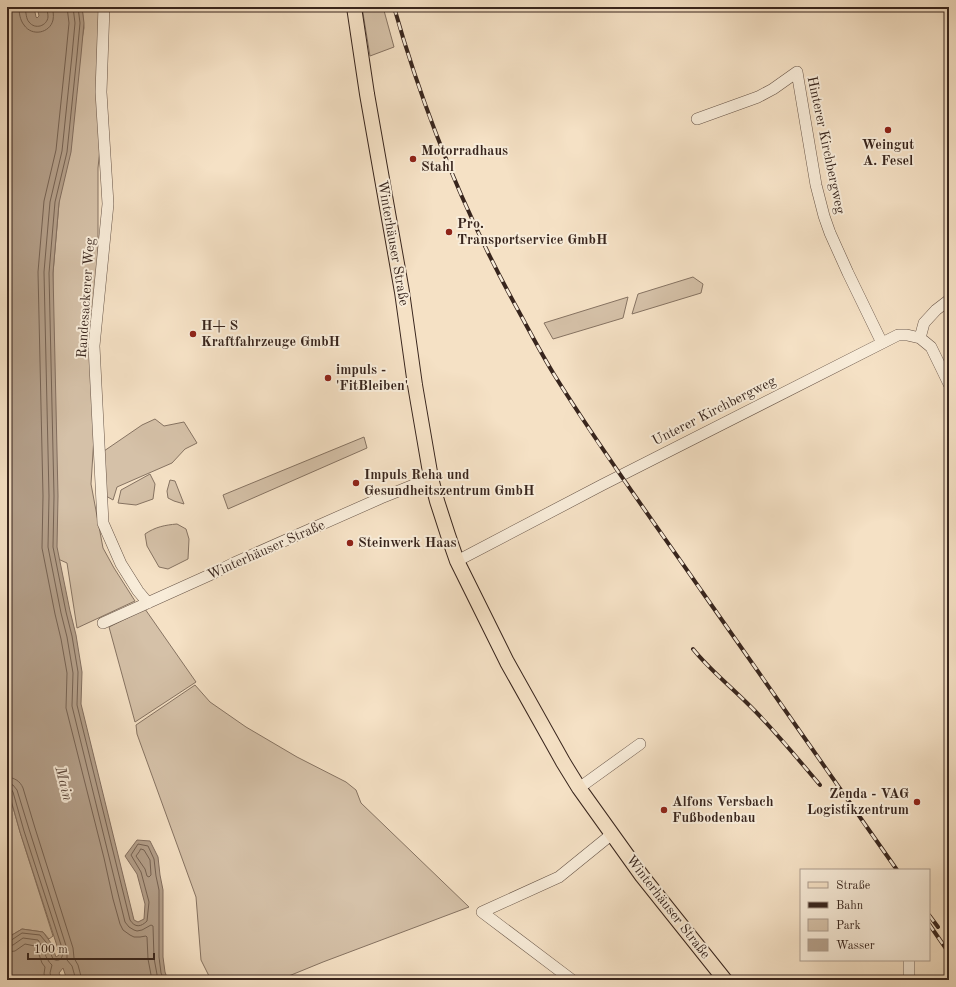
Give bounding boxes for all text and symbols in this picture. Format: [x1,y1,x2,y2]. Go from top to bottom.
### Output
street label: Hinterer Kirchbergweg [805,75,848,216]
marker: Weingut A. Fesel [883,125,893,135]
place label: Weingut A. Fesel [862,138,914,168]
place label: Motorradhaus Stahl [421,144,508,174]
marker: Motorradhaus Stahl [408,154,418,164]
street label: Winterhäuser Straße [375,179,411,307]
place label: Pro. Transportservice GmbH [457,217,607,247]
marker: Pro. Transportservice GmbH [444,227,454,237]
street label: Randesackerer Weg [75,237,97,359]
place label: H+ S Kraftfahrzeuge GmbH [201,319,340,349]
marker: H+ S Kraftfahrzeuge GmbH [188,329,198,339]
place label: impuls - 'FitBleiben' [336,363,408,393]
marker: impuls - 'FitBleiben' [323,373,333,383]
street label: Unterer Kirchbergweg [650,374,778,448]
place label: Impuls Reha und Gesundheitszentrum GmbH [364,468,534,498]
marker: Impuls Reha und Gesundheitszentrum GmbH [351,478,361,488]
street label: Winterhäuser Straße [205,518,327,582]
place label: Steinwerk Haas [358,536,457,550]
marker: Steinwerk Haas [345,538,355,548]
water label: Main [51,764,75,803]
place label: Zenda - VAG Logistikzentrum [807,787,909,817]
place label: Alfons Versbach Fußbodenbau [672,795,774,825]
marker: Zenda - VAG Logistikzentrum [912,797,922,807]
marker: Alfons Versbach Fußbodenbau [659,805,669,815]
street label: Winterhäuser Straße [623,853,713,961]
legend [800,869,930,961]
text: Straße [836,880,871,892]
text: Bahn [836,900,864,912]
text: Park [836,920,861,932]
scale bar [28,935,154,961]
text: Wasser [836,940,875,952]
text: 100 m [34,944,68,956]

